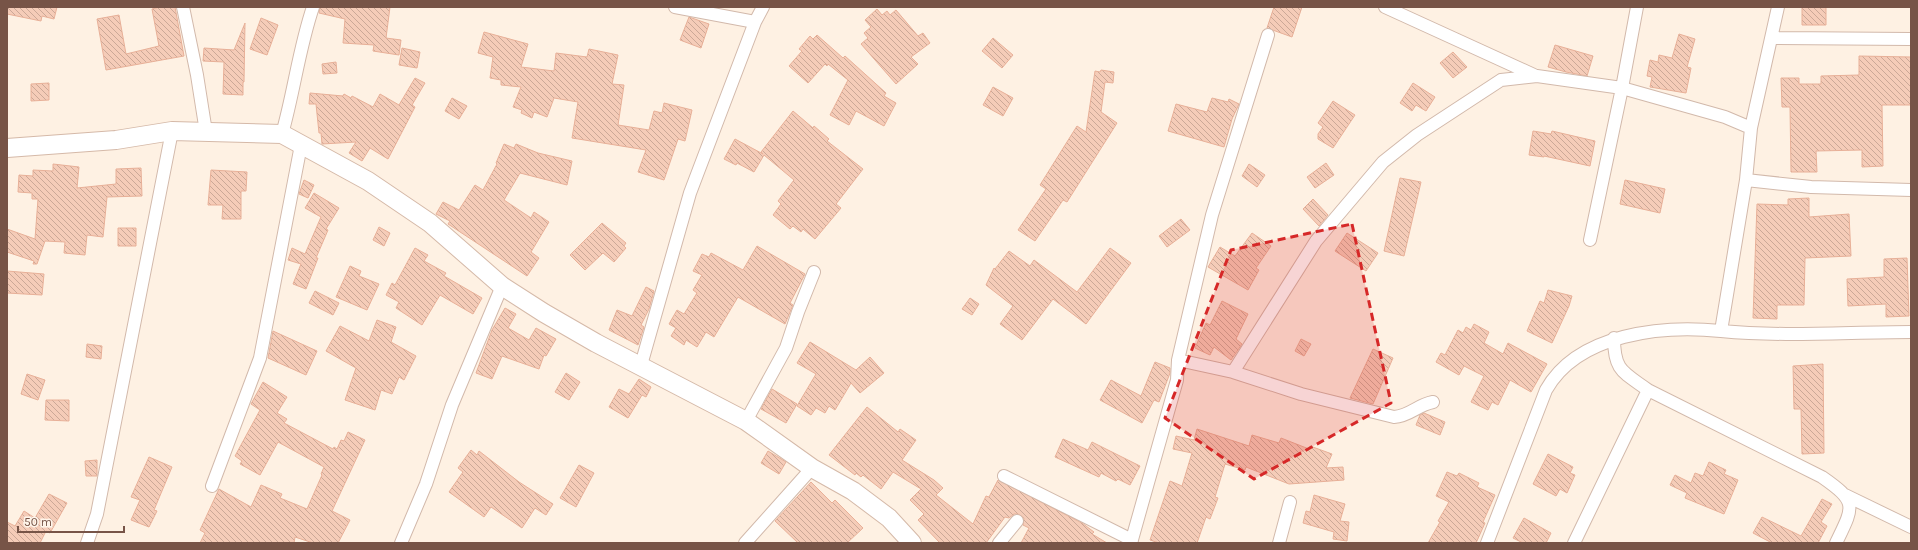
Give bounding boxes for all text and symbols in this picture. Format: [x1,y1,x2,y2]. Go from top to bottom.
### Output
scale bar [18,508,124,534]
text: 50 m [24,515,52,529]

